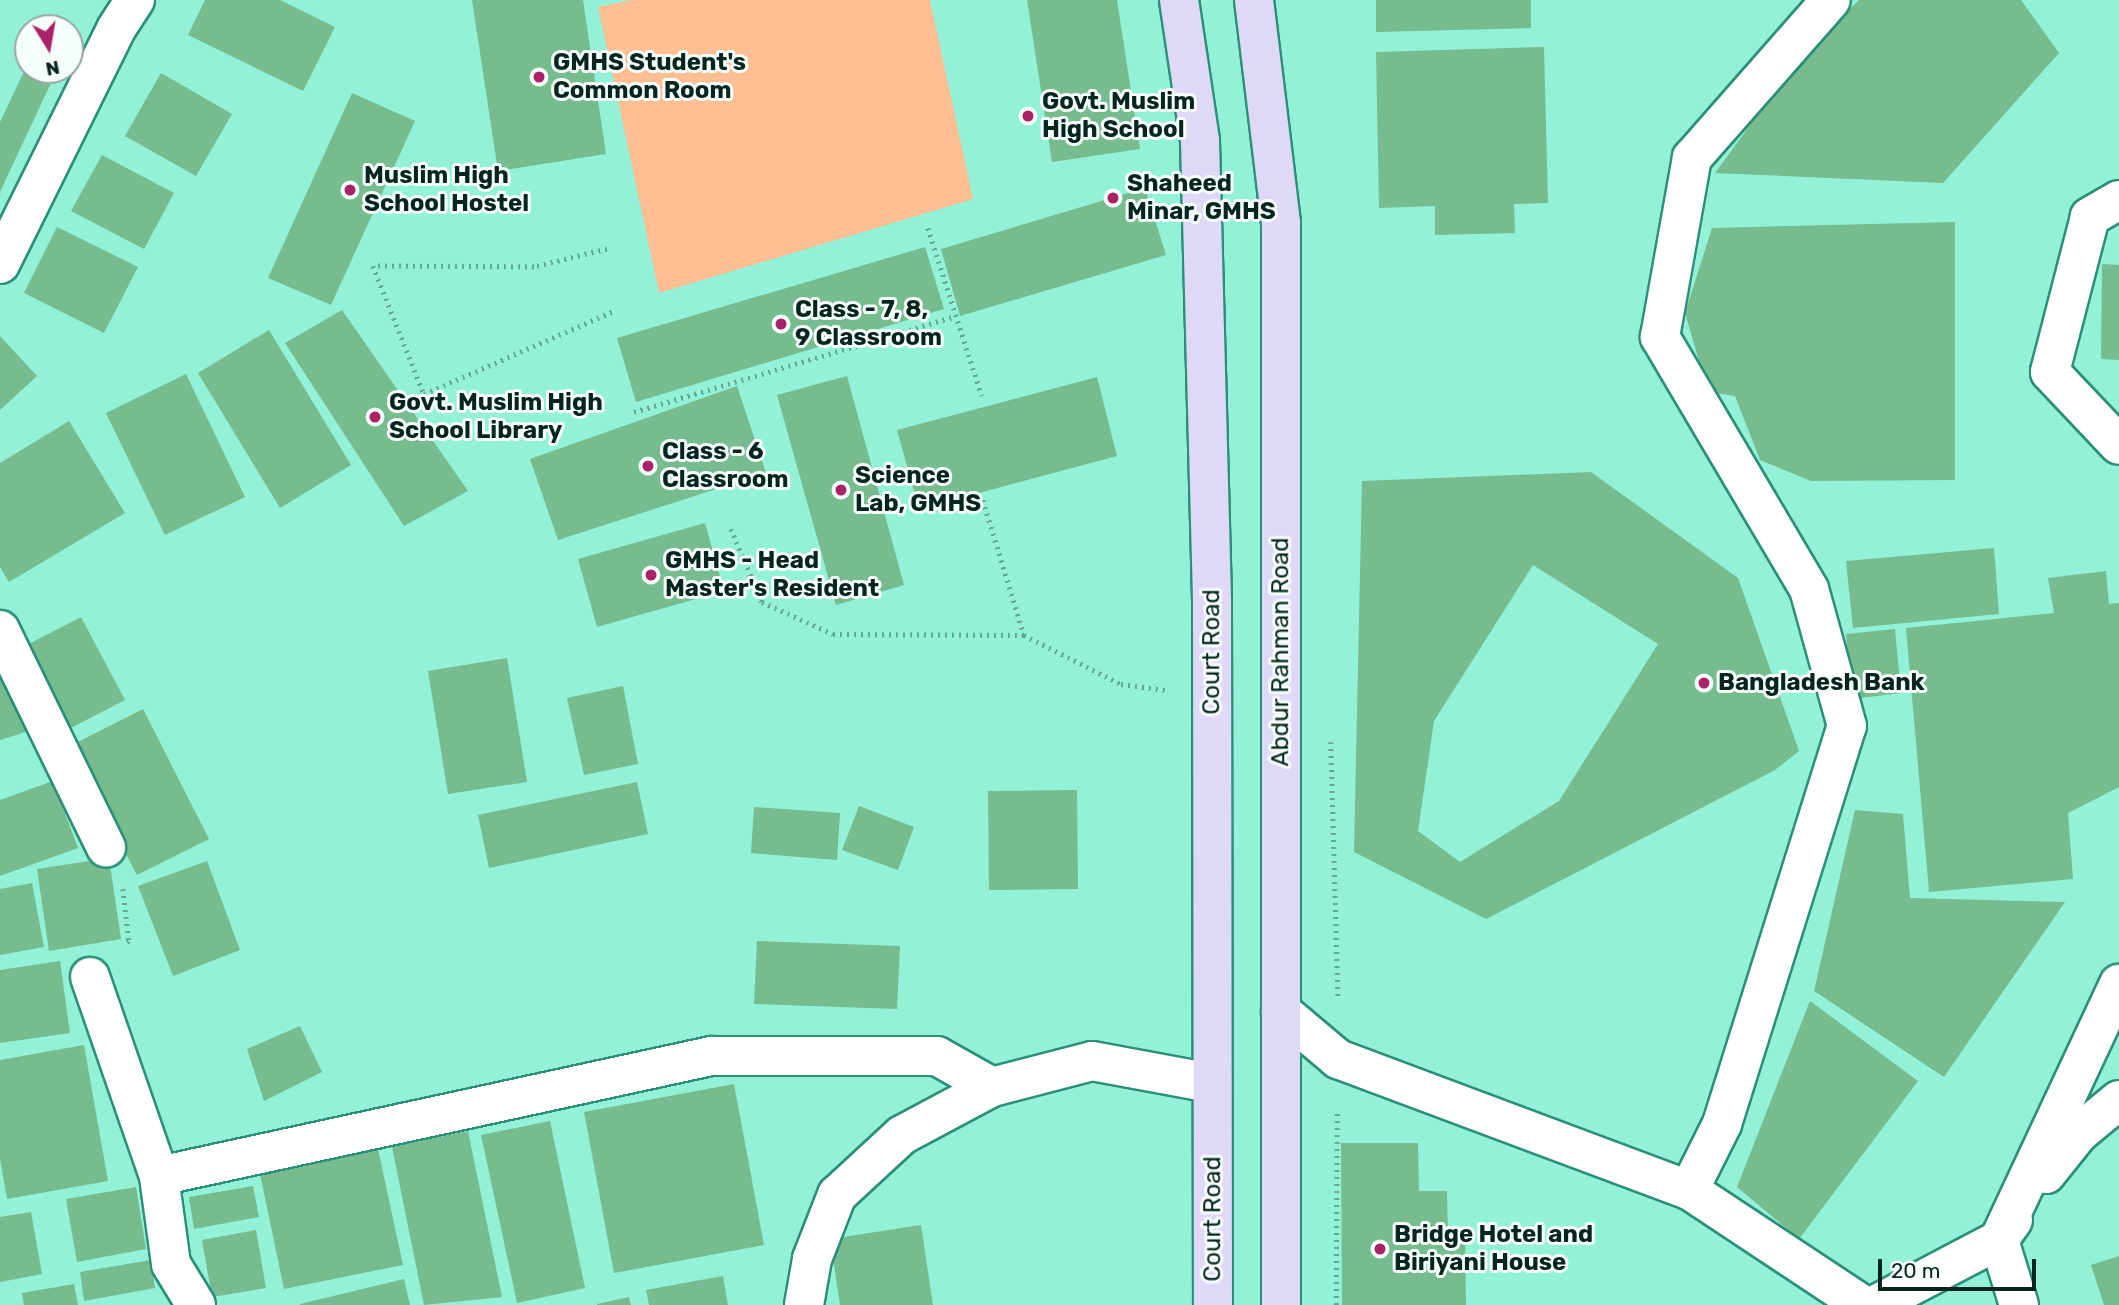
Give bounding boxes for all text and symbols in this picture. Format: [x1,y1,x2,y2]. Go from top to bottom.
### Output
north arrow [14,14,84,84]
place label: GMHS Student's Common Room [553,49,746,105]
text: N [44,56,62,81]
marker: GMHS Student's Common Room [531,69,547,85]
place label: Govt. Muslim High School [1042,88,1195,144]
marker: Govt. Muslim High School [1020,108,1036,124]
place label: Muslim High School Hostel [364,162,529,218]
place label: Shaheed Minar, GMHS [1127,170,1276,226]
marker: Muslim High School Hostel [342,182,358,198]
marker: Shaheed Minar, GMHS [1105,190,1121,206]
place label: Class - 7, 8, 9 Classroom [795,296,942,352]
marker: Class - 7, 8, 9 Classroom [773,316,789,332]
place label: Govt. Muslim High School Library [389,389,603,445]
marker: Govt. Muslim High School Library [367,409,383,425]
place label: Class - 6 Classroom [662,438,789,494]
marker: Class - 6 Classroom [640,458,656,474]
place label: Science Lab, GMHS [855,462,981,518]
marker: Science Lab, GMHS [833,482,849,498]
street label: Abdur Rahman Road [1267,537,1295,767]
place label: GMHS - Head Master's Resident [665,547,879,603]
marker: GMHS - Head Master's Resident [643,567,659,583]
street label: Court Road [1198,589,1226,715]
place label: Bangladesh Bank [1718,669,1925,697]
marker: Bangladesh Bank [1696,675,1712,691]
street label: Court Road [1199,1156,1227,1282]
place label: Bridge Hotel and Biriyani House [1394,1221,1593,1277]
marker: Bridge Hotel and Biriyani House [1372,1241,1388,1257]
scale bar [1881,1246,2038,1290]
text: 20 m [1891,1258,1940,1283]

